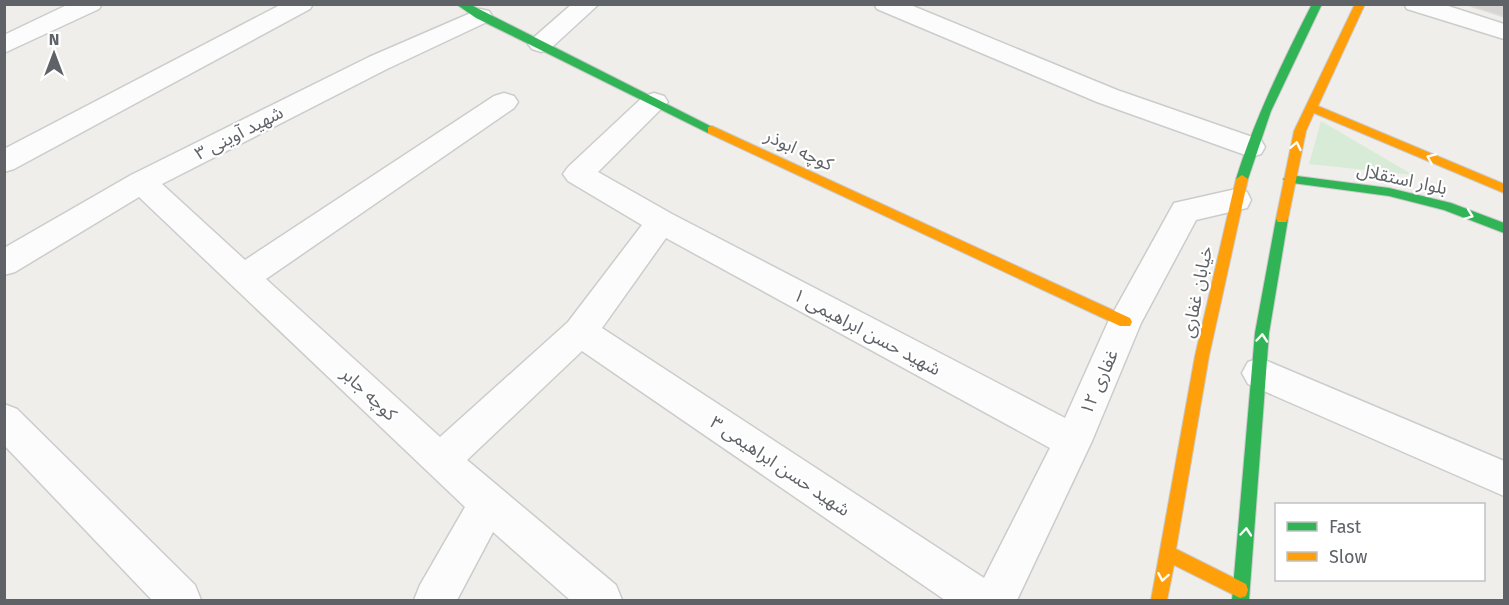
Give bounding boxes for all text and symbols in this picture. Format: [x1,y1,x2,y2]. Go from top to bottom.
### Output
north arrow [24,24,84,84]
text: N [49,30,59,49]
street label: شهید آوینی ۳ [191,101,287,165]
street label: کوچه ابوذر [760,124,837,176]
one-way arrow [1289,141,1302,151]
one-way arrow [1426,153,1437,165]
street label: بلوار استقلال [1355,159,1449,199]
one-way arrow [1464,207,1474,220]
street label: خیابان غفاری [1177,244,1217,340]
street label: شهید حسن ابراهیمی ۱ [789,284,945,380]
one-way arrow [1255,333,1268,342]
street label: غفاری ۱۲ [1075,346,1123,418]
street label: کوچه جابر [336,362,402,426]
street label: شهید حسن ابراهیمی ۳ [706,411,854,521]
legend [1275,503,1485,581]
text: Fast [1329,516,1362,538]
one-way arrow [1239,527,1252,536]
text: Slow [1329,546,1368,568]
one-way arrow [1157,571,1170,581]

